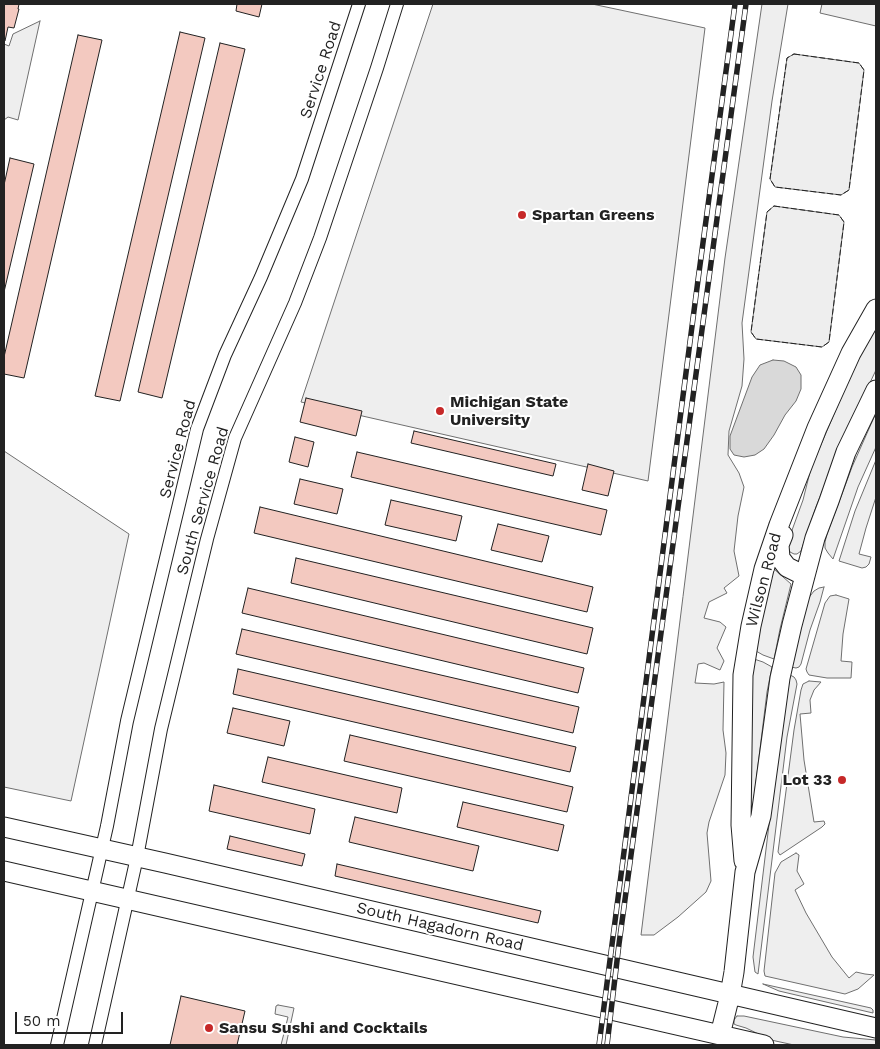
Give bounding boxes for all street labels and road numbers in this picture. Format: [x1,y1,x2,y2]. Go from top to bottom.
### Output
street label: Service Road [296,19,346,121]
street label: Service Road [156,398,200,500]
street label: South Service Road [173,425,233,577]
street label: Wilson Road [742,531,786,629]
street label: South Hagadorn Road [355,898,525,956]

